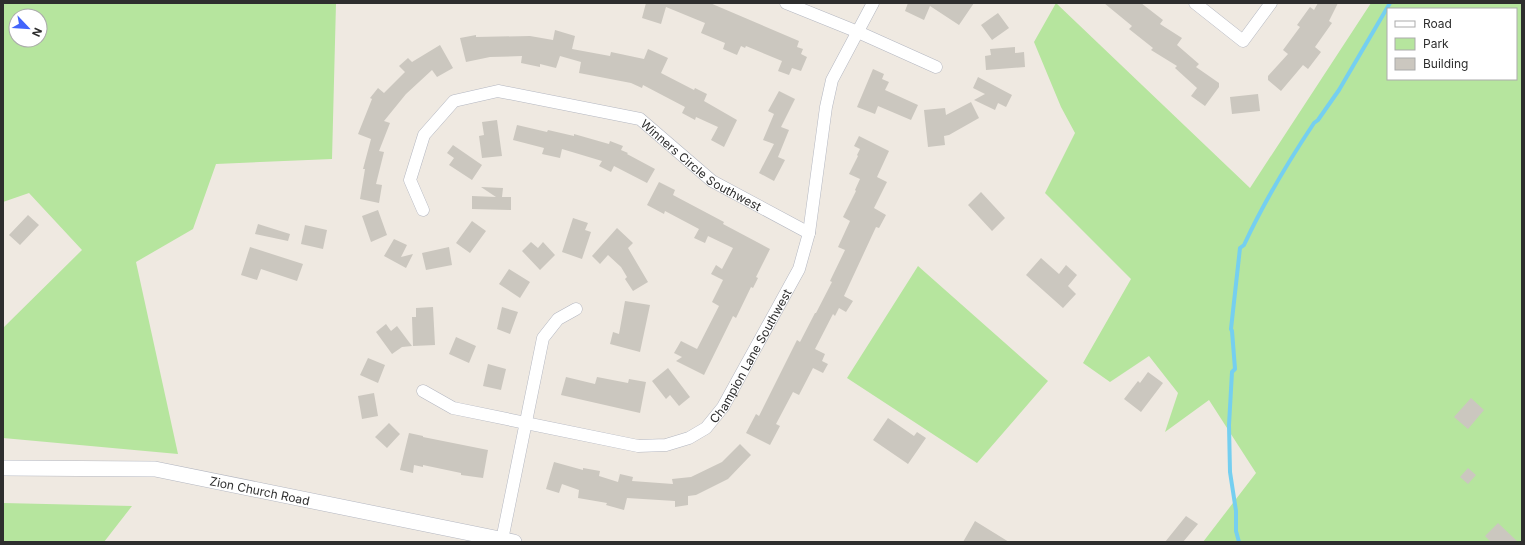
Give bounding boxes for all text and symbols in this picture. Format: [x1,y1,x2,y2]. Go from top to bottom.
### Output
north arrow [8,8,48,48]
legend [1387,8,1517,80]
text: Road [1423,16,1452,31]
text: N [29,25,45,39]
text: Park [1423,36,1449,51]
text: Building [1423,56,1468,71]
street label: Winners Circle Southwest [638,116,764,214]
street label: Champion Lane Southwest [706,286,794,426]
street label: Zion Church Road [209,473,311,508]

